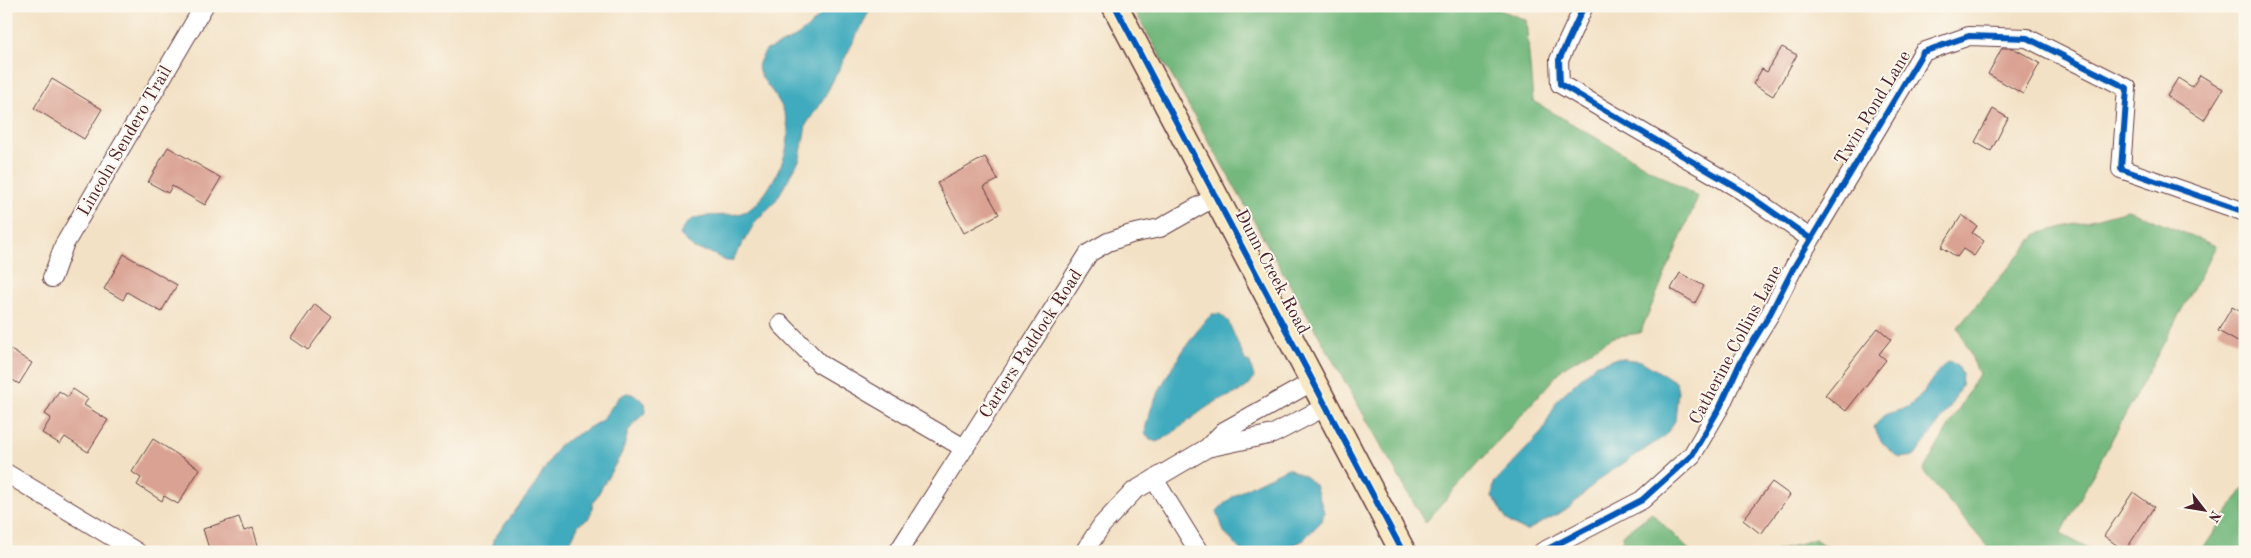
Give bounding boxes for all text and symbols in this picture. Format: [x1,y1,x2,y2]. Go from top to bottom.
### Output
street label: Twin Pond Lane [1832,48,1914,168]
street label: Lincoln Sendero Trail [75,63,175,219]
street label: Dunn Creek Road [1232,207,1312,337]
street label: Catherine Collins Lane [1686,262,1786,428]
street label: Carters Paddock Road [976,266,1086,422]
north arrow [2178,486,2228,536]
text: N [2205,508,2223,525]

